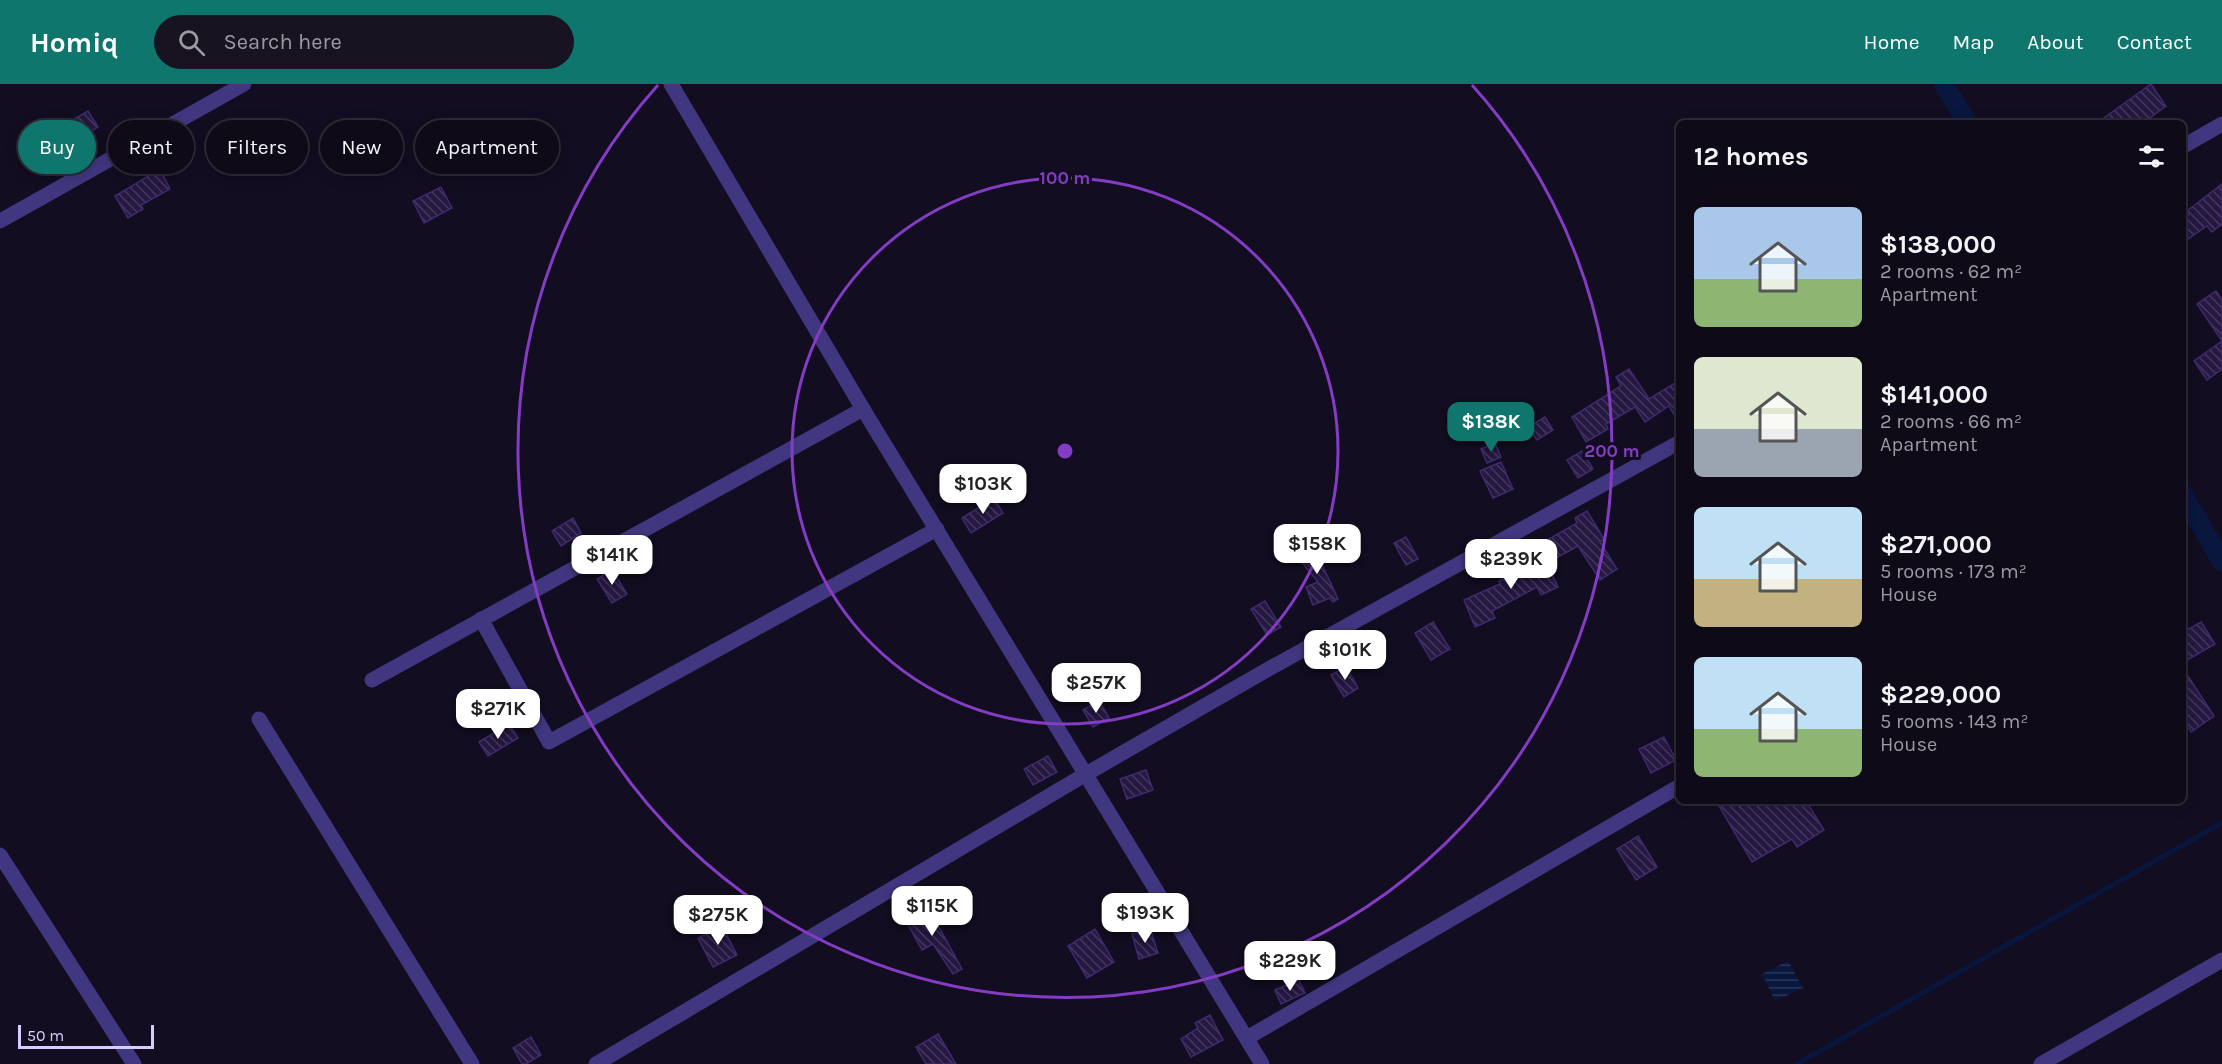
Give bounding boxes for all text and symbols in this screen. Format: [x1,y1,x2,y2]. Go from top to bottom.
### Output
search box [154,15,574,69]
text: Homiq [30,26,118,59]
icon: search [175,26,208,59]
text: Search here [223,29,342,55]
text: Home [1864,30,1920,54]
text: Map [1953,30,1994,54]
text: About [2027,30,2084,54]
text: Contact [2117,30,2192,54]
chip: Buy [18,120,96,174]
chip: Rent [108,120,194,174]
chip: Filters [206,120,308,174]
chip: New [320,120,403,174]
chip: Apartment [415,120,559,174]
icon: filters [2135,140,2168,173]
text: 12 homes [1694,141,1809,172]
text: 100 m [1040,167,1090,189]
text: $138,000 [1880,229,1996,260]
icon: home [1742,231,1814,303]
text: 2 rooms · 62 m² [1880,260,2022,283]
text: Apartment [1880,283,1978,306]
text: $141,000 [1880,379,1988,410]
icon: home [1742,381,1814,453]
pin: $138K [1449,402,1533,453]
text: $138K [1461,410,1521,433]
text: 2 rooms · 66 m² [1880,410,2022,433]
text: Apartment [1880,433,1978,456]
text: 200 m [1584,440,1640,462]
centre of rings [1055,441,1075,461]
pin: $103K [941,464,1025,515]
text: $103K [953,472,1013,495]
pin: $158K [1275,524,1359,575]
text: $271,000 [1880,529,1992,560]
icon: home [1742,531,1814,603]
text: $158K [1288,532,1346,555]
pin: $141K [570,535,654,586]
pin: $239K [1469,539,1553,590]
text: $141K [585,543,639,566]
text: $239K [1479,547,1543,570]
text: 5 rooms · 173 m² [1880,560,2027,583]
text: House [1880,583,1937,606]
pin: $101K [1303,630,1387,681]
text: $101K [1318,638,1372,661]
pin: $257K [1054,663,1138,714]
text: $257K [1066,671,1126,694]
text: $229,000 [1880,679,2001,710]
icon: home [1742,681,1814,753]
pin: $271K [456,689,540,740]
text: $271K [470,697,526,720]
text: 5 rooms · 143 m² [1880,710,2029,733]
text: House [1880,733,1937,756]
pin: $115K [890,886,974,937]
pin: $193K [1103,893,1187,944]
text: $115K [906,894,958,917]
pin: $275K [676,895,760,946]
text: $193K [1116,901,1174,924]
text: $275K [688,903,748,926]
pin: $229K [1248,941,1332,992]
text: $229K [1258,949,1322,972]
scale bar [18,1022,154,1050]
text: 50 m [27,1026,64,1045]

